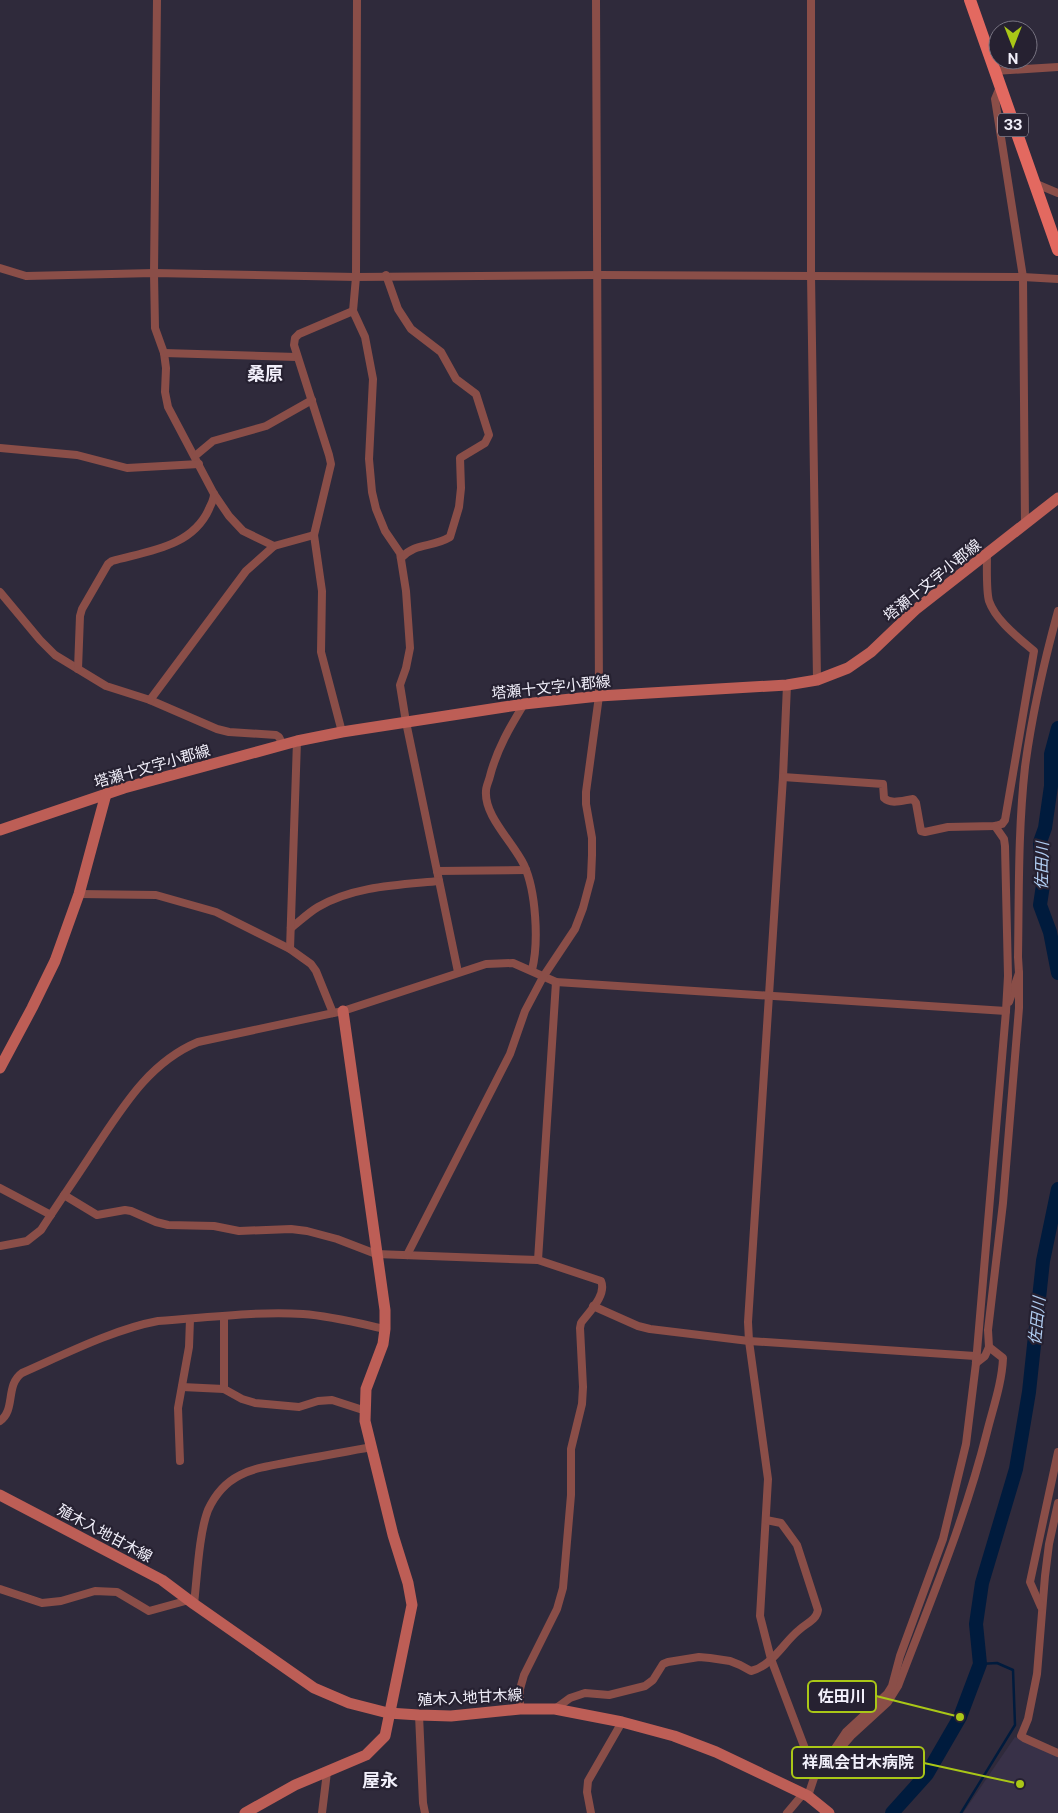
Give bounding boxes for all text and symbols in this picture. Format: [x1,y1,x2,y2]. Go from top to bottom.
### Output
north arrow [988,20,1038,70]
text: N [1008,50,1018,66]
road number: 33 [998,114,1028,136]
district label: 桑原 [247,363,283,384]
street label: 塔瀬十文字小郡線 [880,536,984,624]
street label: 塔瀬十文字小郡線 [490,672,612,702]
street label: 塔瀬十文字小郡線 [92,741,212,791]
water label: 佐田川 [1032,840,1052,890]
water label: 佐田川 [1025,1294,1049,1346]
street label: 殖木入地甘木線 [55,1501,155,1565]
callout: 佐田川 [808,1681,876,1712]
street label: 殖木入地甘木線 [417,1686,523,1708]
text: 佐田川 [817,1687,866,1706]
callout: 祥風会甘木病院 [792,1747,924,1778]
text: 祥風会甘木病院 [802,1753,914,1772]
district label: 屋永 [362,1770,398,1791]

